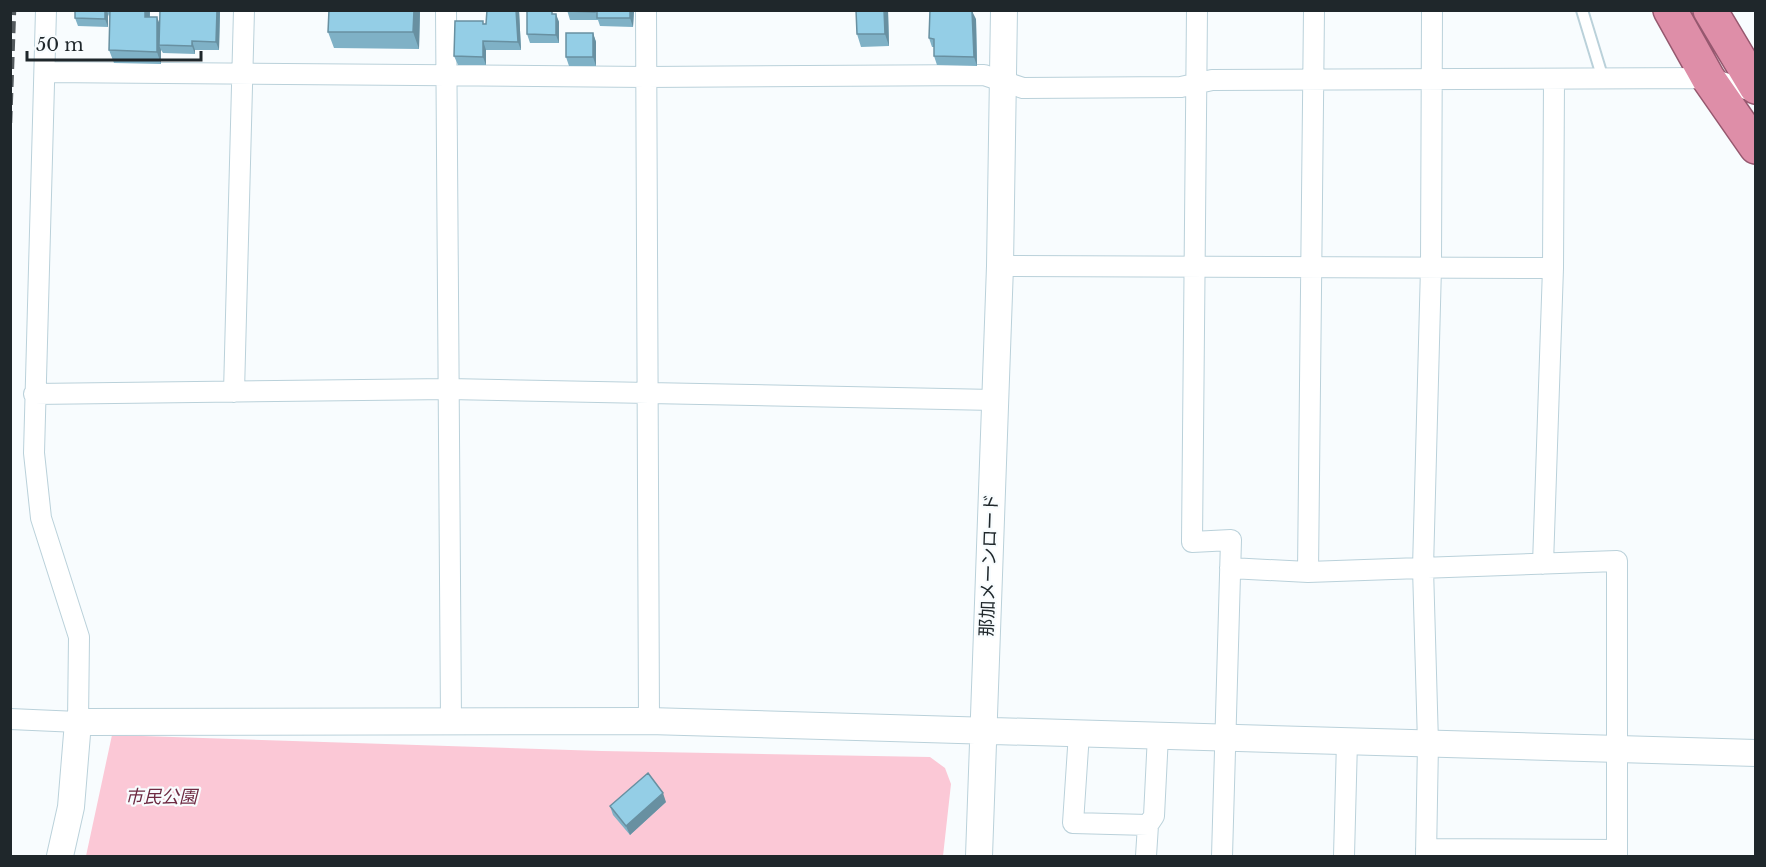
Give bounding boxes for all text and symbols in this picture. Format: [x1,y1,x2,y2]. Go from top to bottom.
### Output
scale bar [27,24,201,62]
text: 50 m [36,34,84,56]
street label: 那加メーンロード [976,493,1002,637]
park label: 市民公園 [125,786,200,808]

